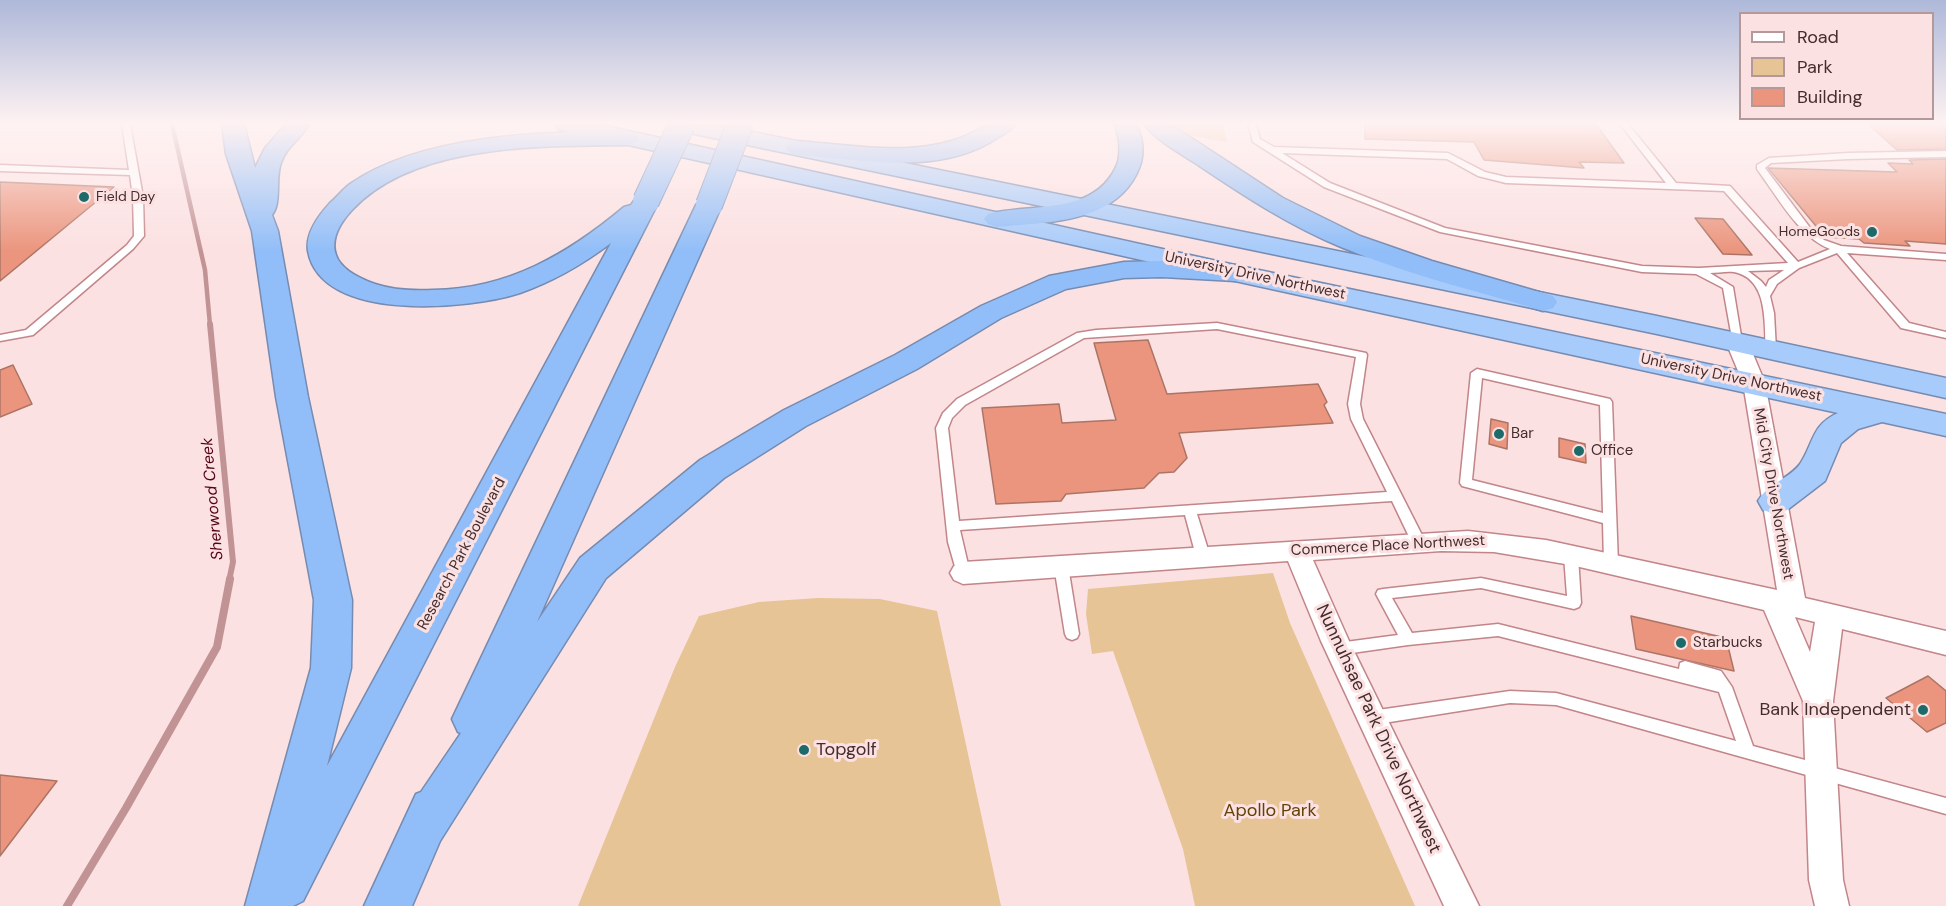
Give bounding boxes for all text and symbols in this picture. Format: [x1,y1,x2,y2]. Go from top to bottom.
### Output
legend [1739,12,1934,120]
text: Road [1797,25,1839,49]
text: Park [1797,55,1833,79]
text: Building [1797,85,1862,109]
place label: Field Day [96,189,155,205]
marker: Field Day [77,190,91,204]
place label: HomeGoods [1779,224,1860,240]
marker: HomeGoods [1865,225,1879,239]
street label: University Drive Northwest [1163,248,1347,304]
street label: University Drive Northwest [1639,350,1823,406]
street label: Mid City Drive Northwest [1749,407,1797,581]
place label: Bar [1511,425,1534,443]
marker: Bar [1492,427,1506,441]
water label: Sherwood Creek [198,437,228,561]
place label: Office [1591,442,1633,460]
marker: Office [1572,444,1586,458]
street label: Research Park Boulevard [414,475,510,633]
street label: Commerce Place Northwest [1290,532,1486,560]
street label: Nunnuhsae Park Drive Northwest [1311,601,1445,857]
place label: Starbucks [1693,634,1763,652]
marker: Starbucks [1674,636,1688,650]
place label: Bank Independent [1759,699,1911,721]
marker: Bank Independent [1916,703,1930,717]
place label: Topgolf [816,739,877,761]
marker: Topgolf [797,743,811,757]
park label: Apollo Park [1224,800,1316,822]

